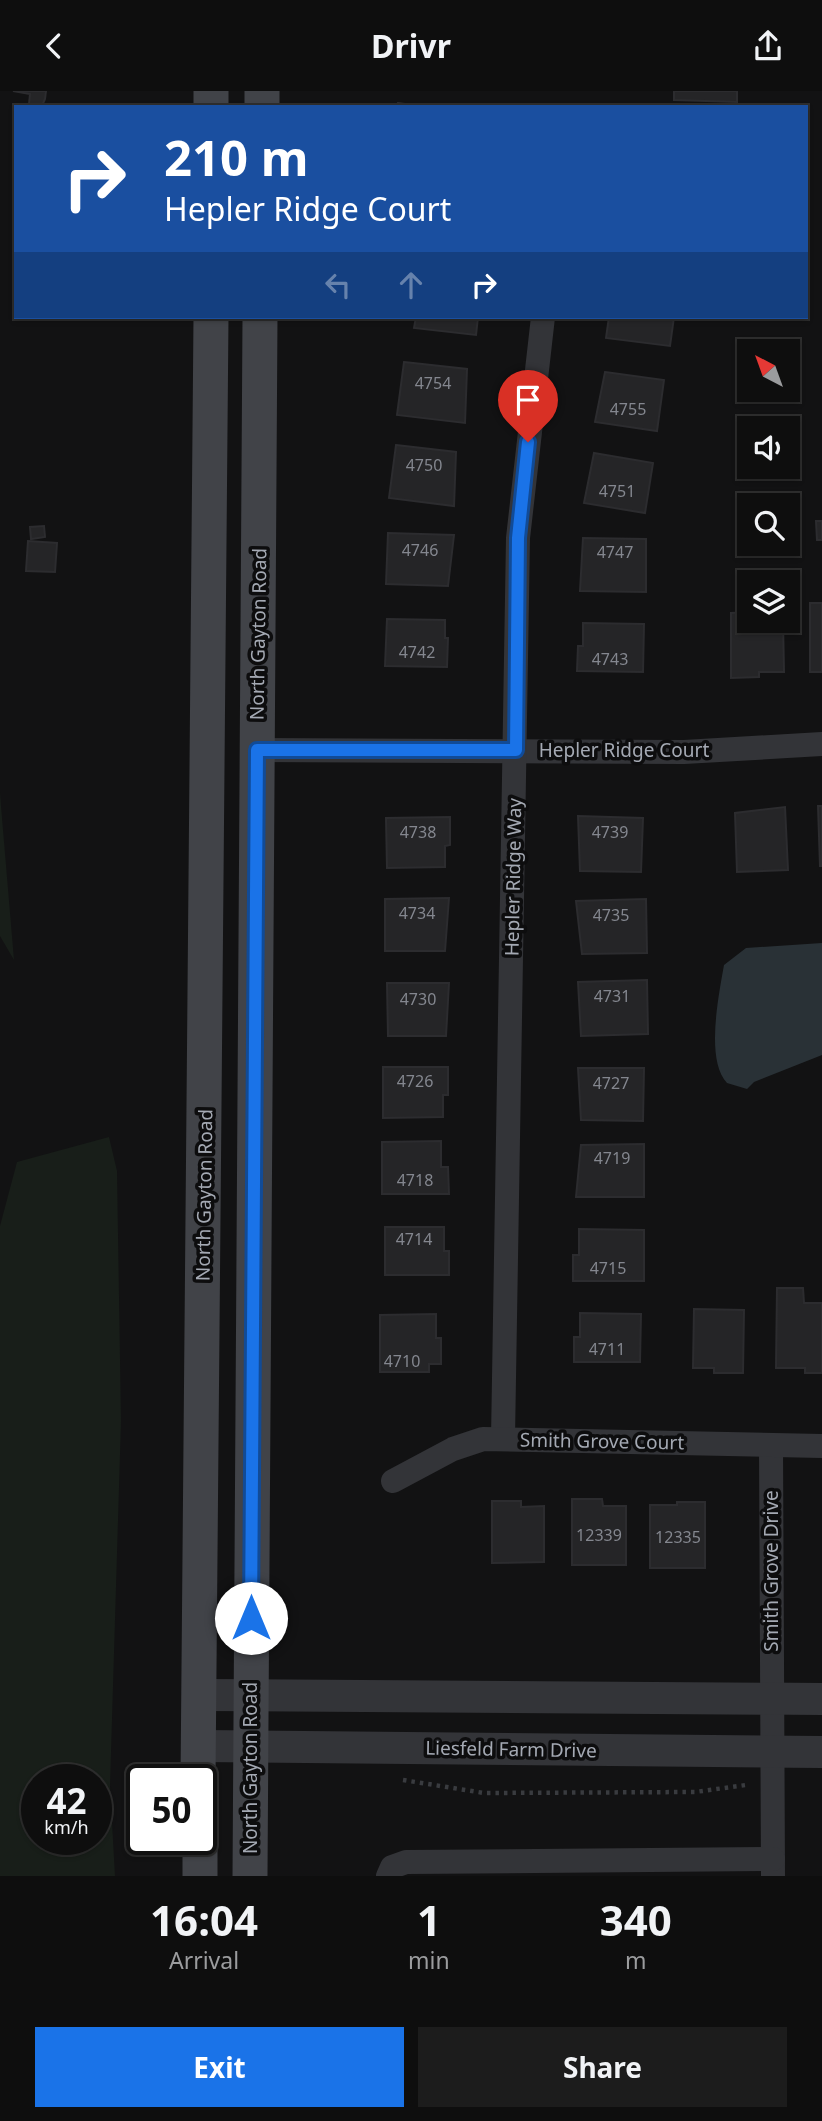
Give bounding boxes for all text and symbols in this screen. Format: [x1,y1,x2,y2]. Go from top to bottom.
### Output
text: Drivr [371,24,451,67]
icon: back [35,27,73,65]
icon: share [749,27,787,65]
text: 210 m [164,124,309,190]
icon: right [49,133,140,224]
text: Hepler Ridge Court [164,187,451,230]
icon: left [319,266,357,304]
icon: ahead [392,266,430,304]
icon: right [465,266,503,304]
north arrow [737,339,800,403]
map controls [737,339,800,633]
pin [498,370,558,442]
house number: 4754 [415,372,451,394]
icon: arrive [509,381,547,419]
house number: 4755 [610,398,646,420]
button: sound [737,416,800,479]
house number: 4750 [406,454,442,476]
house number: 4751 [599,480,635,502]
button: search [737,493,800,556]
house number: 4746 [402,539,438,561]
house number: 4747 [597,541,633,563]
street label: North Gayton Road [243,548,273,720]
button: layers [737,570,800,633]
house number: 4742 [399,641,435,663]
house number: 4743 [592,648,628,670]
street label: Hepler Ridge Court [539,737,709,763]
street label: Hepler Ridge Way [499,797,527,956]
house number: 4738 [400,821,436,843]
house number: 4739 [592,821,628,843]
house number: 4734 [399,902,435,924]
house number: 4735 [593,904,629,926]
house number: 4731 [594,985,630,1007]
house number: 4730 [400,988,436,1010]
house number: 4726 [397,1070,433,1092]
house number: 4727 [593,1072,629,1094]
street label: North Gayton Road [189,1109,219,1281]
house number: 4719 [594,1147,630,1169]
house number: 4718 [397,1169,433,1191]
house number: 4714 [396,1228,432,1250]
house number: 4715 [590,1257,626,1279]
house number: 4711 [589,1338,625,1360]
house number: 4710 [384,1350,420,1372]
street label: Smith Grove Court [520,1427,685,1455]
street label: Smith Grove Drive [758,1490,784,1652]
house number: 12339 [576,1524,622,1546]
house number: 12335 [655,1526,701,1548]
position arrow [214,1581,288,1655]
street label: North Gayton Road [237,1682,263,1854]
street label: Liesfeld Farm Drive [425,1735,597,1763]
speed limit sign: 50 [126,1764,217,1855]
text: 42 [46,1777,87,1824]
text: km/h [44,1815,89,1839]
text: 16:04 [150,1891,258,1948]
text: 1 [417,1891,441,1948]
text: 340 [600,1891,672,1948]
text: Arrival [169,1944,239,1976]
text: min [408,1944,450,1976]
text: m [625,1944,647,1976]
button: Exit [35,2027,404,2107]
button: Share [418,2027,787,2107]

